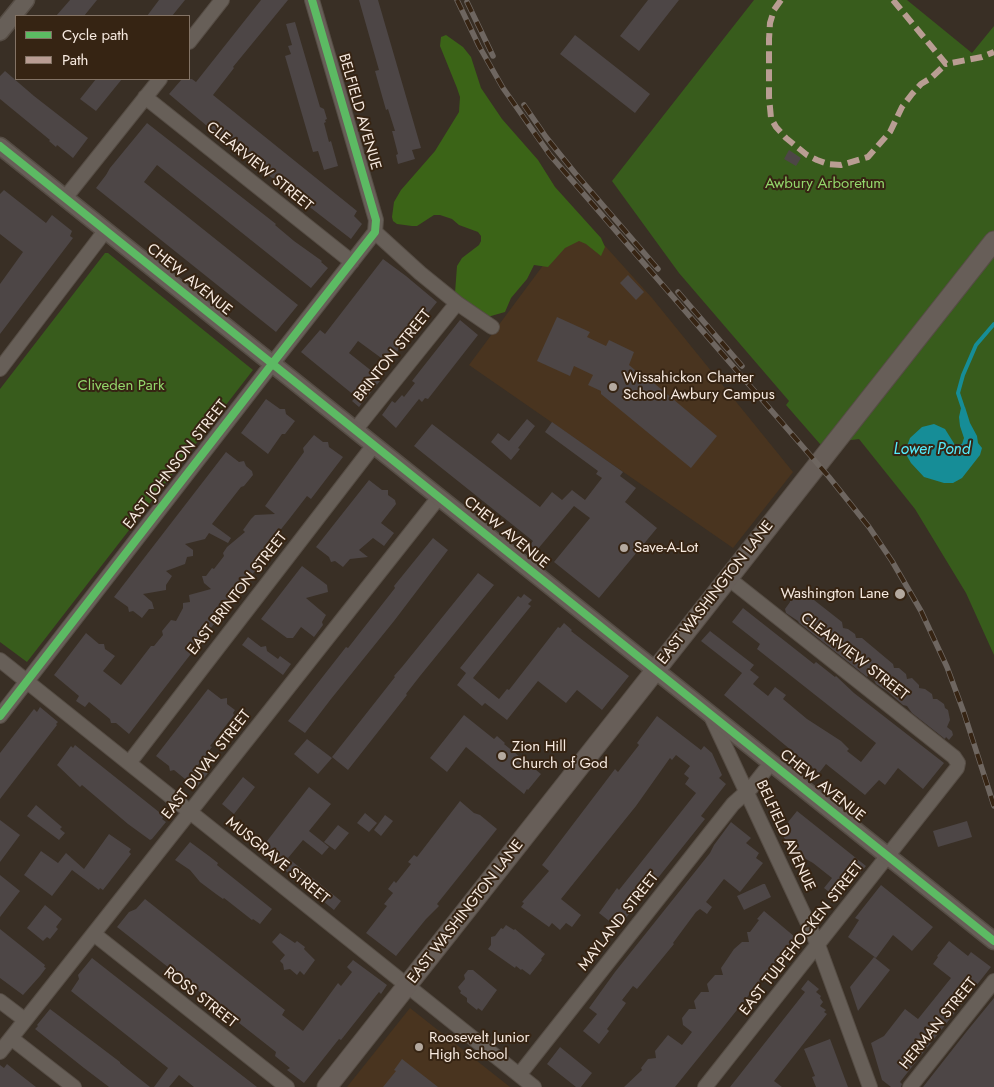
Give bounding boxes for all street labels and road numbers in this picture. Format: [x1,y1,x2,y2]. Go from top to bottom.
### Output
street label: BELFIELD AVENUE [334,52,384,172]
street label: CLEARVIEW STREET [202,119,316,215]
street label: CHEW AVENUE [143,240,235,320]
street label: BRINTON STREET [350,306,436,406]
street label: EAST JOHNSON STREET [120,397,232,533]
street label: CHEW AVENUE [460,493,552,573]
street label: EAST WASHINGTON LANE [654,517,778,669]
street label: EAST BRINTON STREET [184,529,292,659]
street label: CLEARVIEW STREET [797,609,911,705]
street label: EAST DUVAL STREET [159,707,255,823]
street label: CHEW AVENUE [776,746,868,826]
street label: BELFIELD AVENUE [751,778,819,894]
street label: MUSGRAVE STREET [222,814,332,908]
street label: EAST WASHINGTON LANE [404,836,528,988]
street label: EAST TULPEHOCKEN STREET [736,859,868,1019]
street label: MAYLAND STREET [575,869,663,975]
street label: ROSS STREET [160,964,240,1032]
street label: HERMAN STREET [897,975,981,1073]

